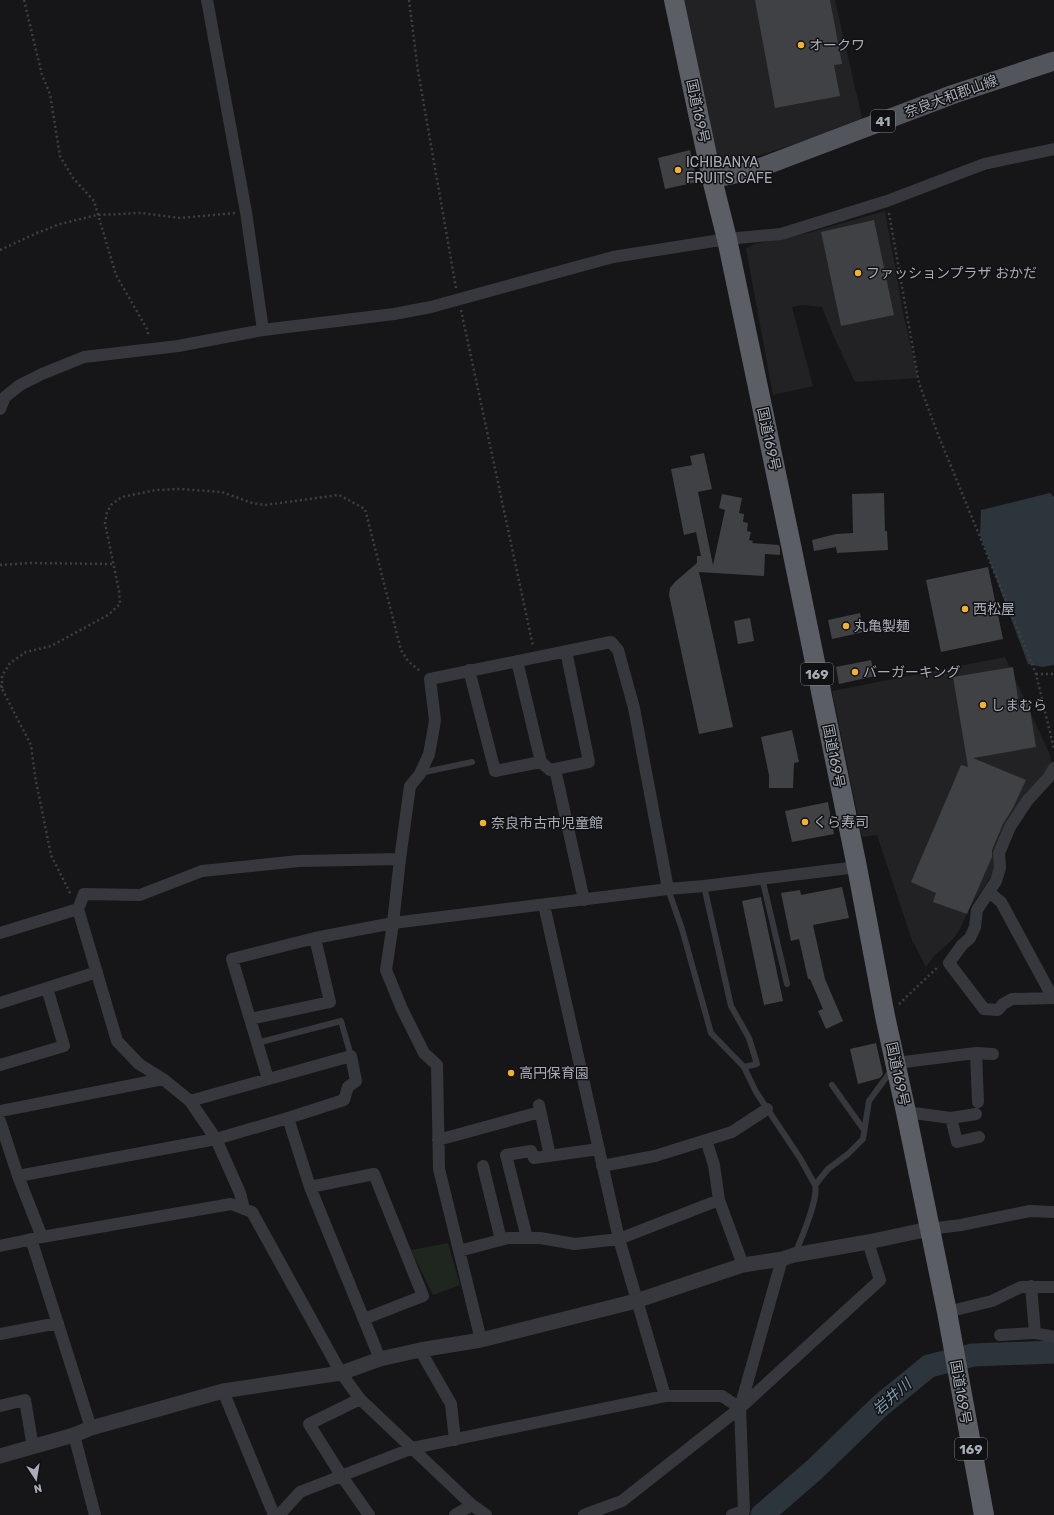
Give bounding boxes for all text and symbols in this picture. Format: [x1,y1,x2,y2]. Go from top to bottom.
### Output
place label: オークワ [809,37,865,54]
marker: オークワ [796,40,806,50]
street label: 奈良大和郡山線 [902,72,1000,121]
street label: 国道169号 [682,78,713,145]
road number: 41 [871,110,895,132]
place label: ICHIBANYA FRUITS CAFE [686,154,772,187]
marker: ICHIBANYA FRUITS CAFE [673,165,683,175]
place label: ファッションプラザ おかだ [866,265,1037,282]
marker: ファッションプラザ おかだ [853,268,863,278]
street label: 国道169号 [753,406,784,473]
place label: 西松屋 [973,601,1015,618]
marker: 西松屋 [960,604,970,614]
place label: 丸亀製麺 [854,618,910,635]
marker: 丸亀製麺 [841,621,851,631]
road number: 169 [801,663,833,685]
place label: バーガーキング [863,664,961,681]
marker: バーガーキング [850,667,860,677]
place label: しまむら [991,697,1047,714]
marker: しまむら [978,700,988,710]
street label: 国道169号 [819,723,848,789]
place label: くら寿司 [813,814,869,831]
place label: 奈良市古市児童館 [491,815,603,832]
marker: くら寿司 [800,817,810,827]
marker: 奈良市古市児童館 [478,818,488,828]
street label: 国道169号 [882,1041,913,1108]
place label: 高円保育園 [519,1065,589,1082]
marker: 高円保育園 [506,1068,516,1078]
street label: 国道169号 [947,1359,975,1425]
water label: 岩井川 [869,1374,916,1419]
road number: 169 [955,1438,987,1460]
north arrow [16,1459,56,1499]
text: N [33,1481,43,1495]

